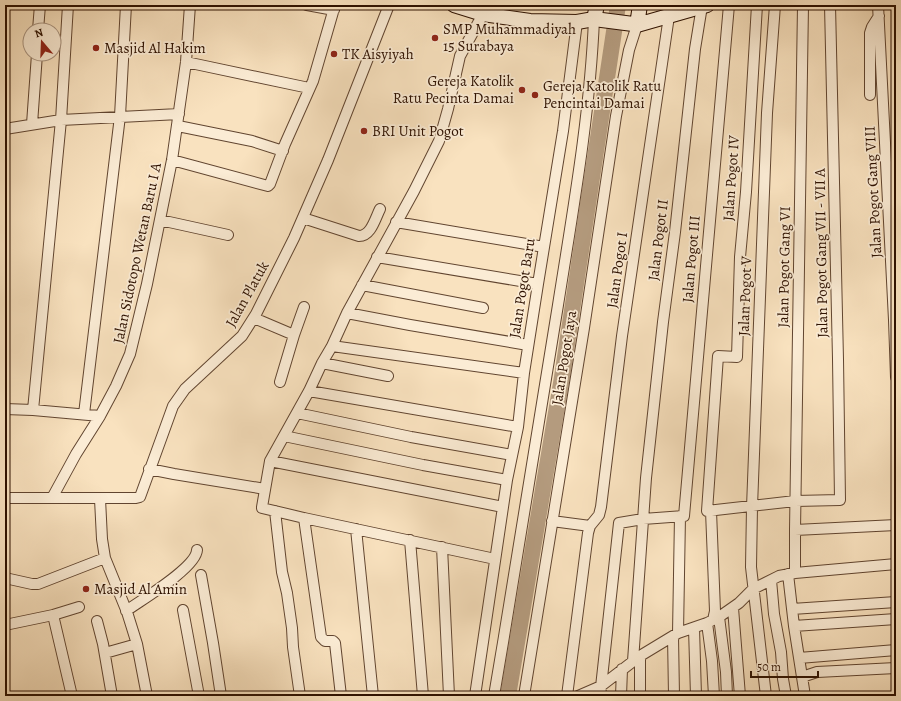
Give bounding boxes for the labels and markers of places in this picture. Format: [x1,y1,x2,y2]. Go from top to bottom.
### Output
place label: SMP Muhammadiyah 15 Surabaya [443,19,576,56]
marker: SMP Muhammadiyah 15 Surabaya [430,33,440,43]
place label: Masjid Al Hakim [104,38,206,58]
marker: Masjid Al Hakim [91,43,101,53]
place label: TK Aisyiyah [342,44,414,64]
marker: TK Aisyiyah [329,49,339,59]
place label: Gereja Katolik Ratu Pecinta Damai [393,71,515,108]
place label: Gereja Katolik Ratu Pencintai Damai [543,76,662,113]
marker: Gereja Katolik Ratu Pecinta Damai [517,85,527,95]
marker: Gereja Katolik Ratu Pencintai Damai [530,90,540,100]
place label: BRI Unit Pogot [372,121,464,141]
marker: BRI Unit Pogot [359,126,369,136]
place label: Masjid Al Amin [94,579,187,599]
marker: Masjid Al Amin [81,584,91,594]

